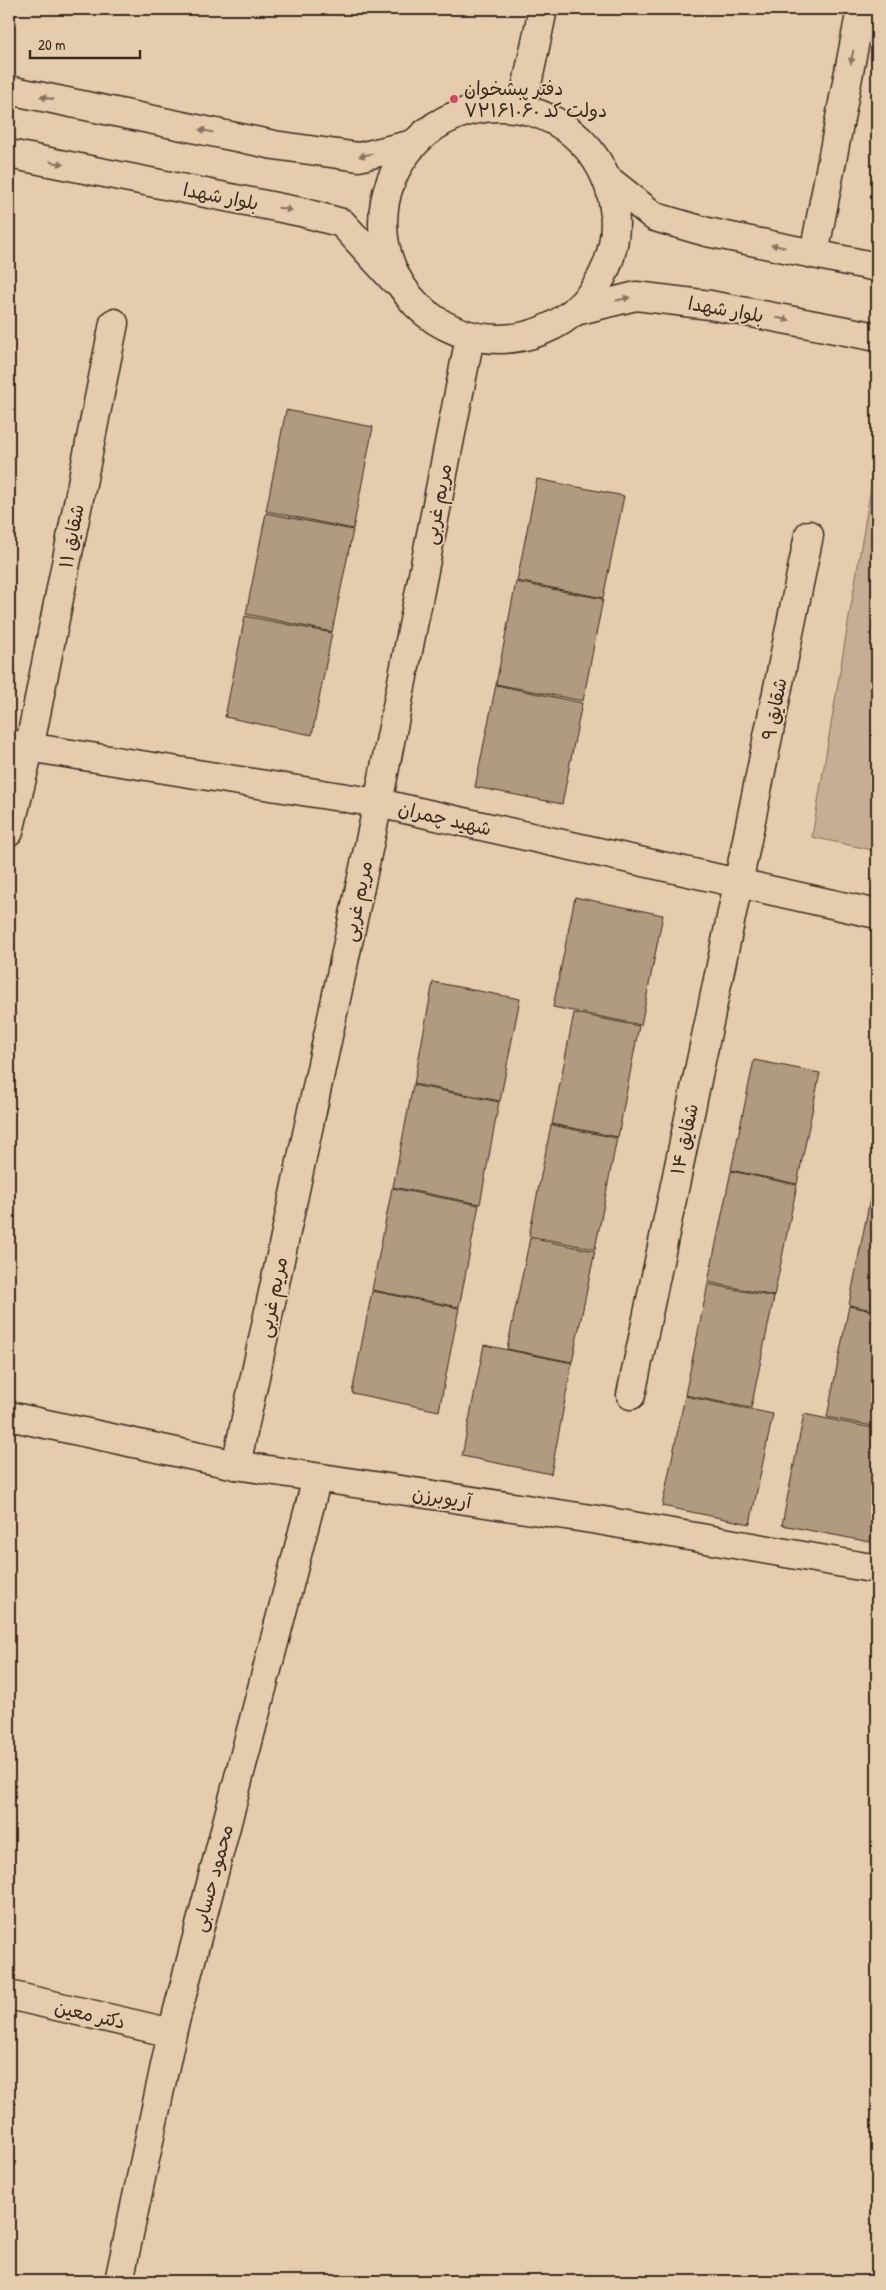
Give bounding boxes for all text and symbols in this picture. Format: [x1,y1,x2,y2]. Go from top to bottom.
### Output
scale bar [30,28,140,60]
text: 20 m [38,34,65,55]
one-way arrow [848,49,856,64]
place label: دفتر پبشخوان دولت کد ۷۲۱۶۱۰۶۰ [464,75,607,123]
marker: دفتر پبشخوان دولت کد ۷۲۱۶۱۰۶۰ [448,93,460,105]
one-way arrow [39,94,54,102]
one-way arrow [198,127,213,135]
one-way arrow [358,151,373,159]
one-way arrow [49,160,65,168]
street label: بلوار شهدا [181,176,261,216]
one-way arrow [277,205,292,213]
one-way arrow [770,242,786,250]
street label: بلوار شهدا [686,290,766,328]
one-way arrow [615,295,630,303]
one-way arrow [775,315,791,323]
street label: مریم غربی [416,461,460,547]
street label: شقایق ۱۱ [52,502,90,570]
street label: شقایق ۹ [755,676,793,742]
street label: شهید چمران [396,795,494,841]
street label: مریم غربی [336,858,380,944]
street label: شقایق ۱۴ [664,1101,704,1177]
street label: مریم غربی [251,1254,295,1340]
street label: آریوبرزن [411,1479,475,1515]
street label: محمود حسابی [185,1821,239,1935]
street label: دکتر معین [52,1993,128,2035]

